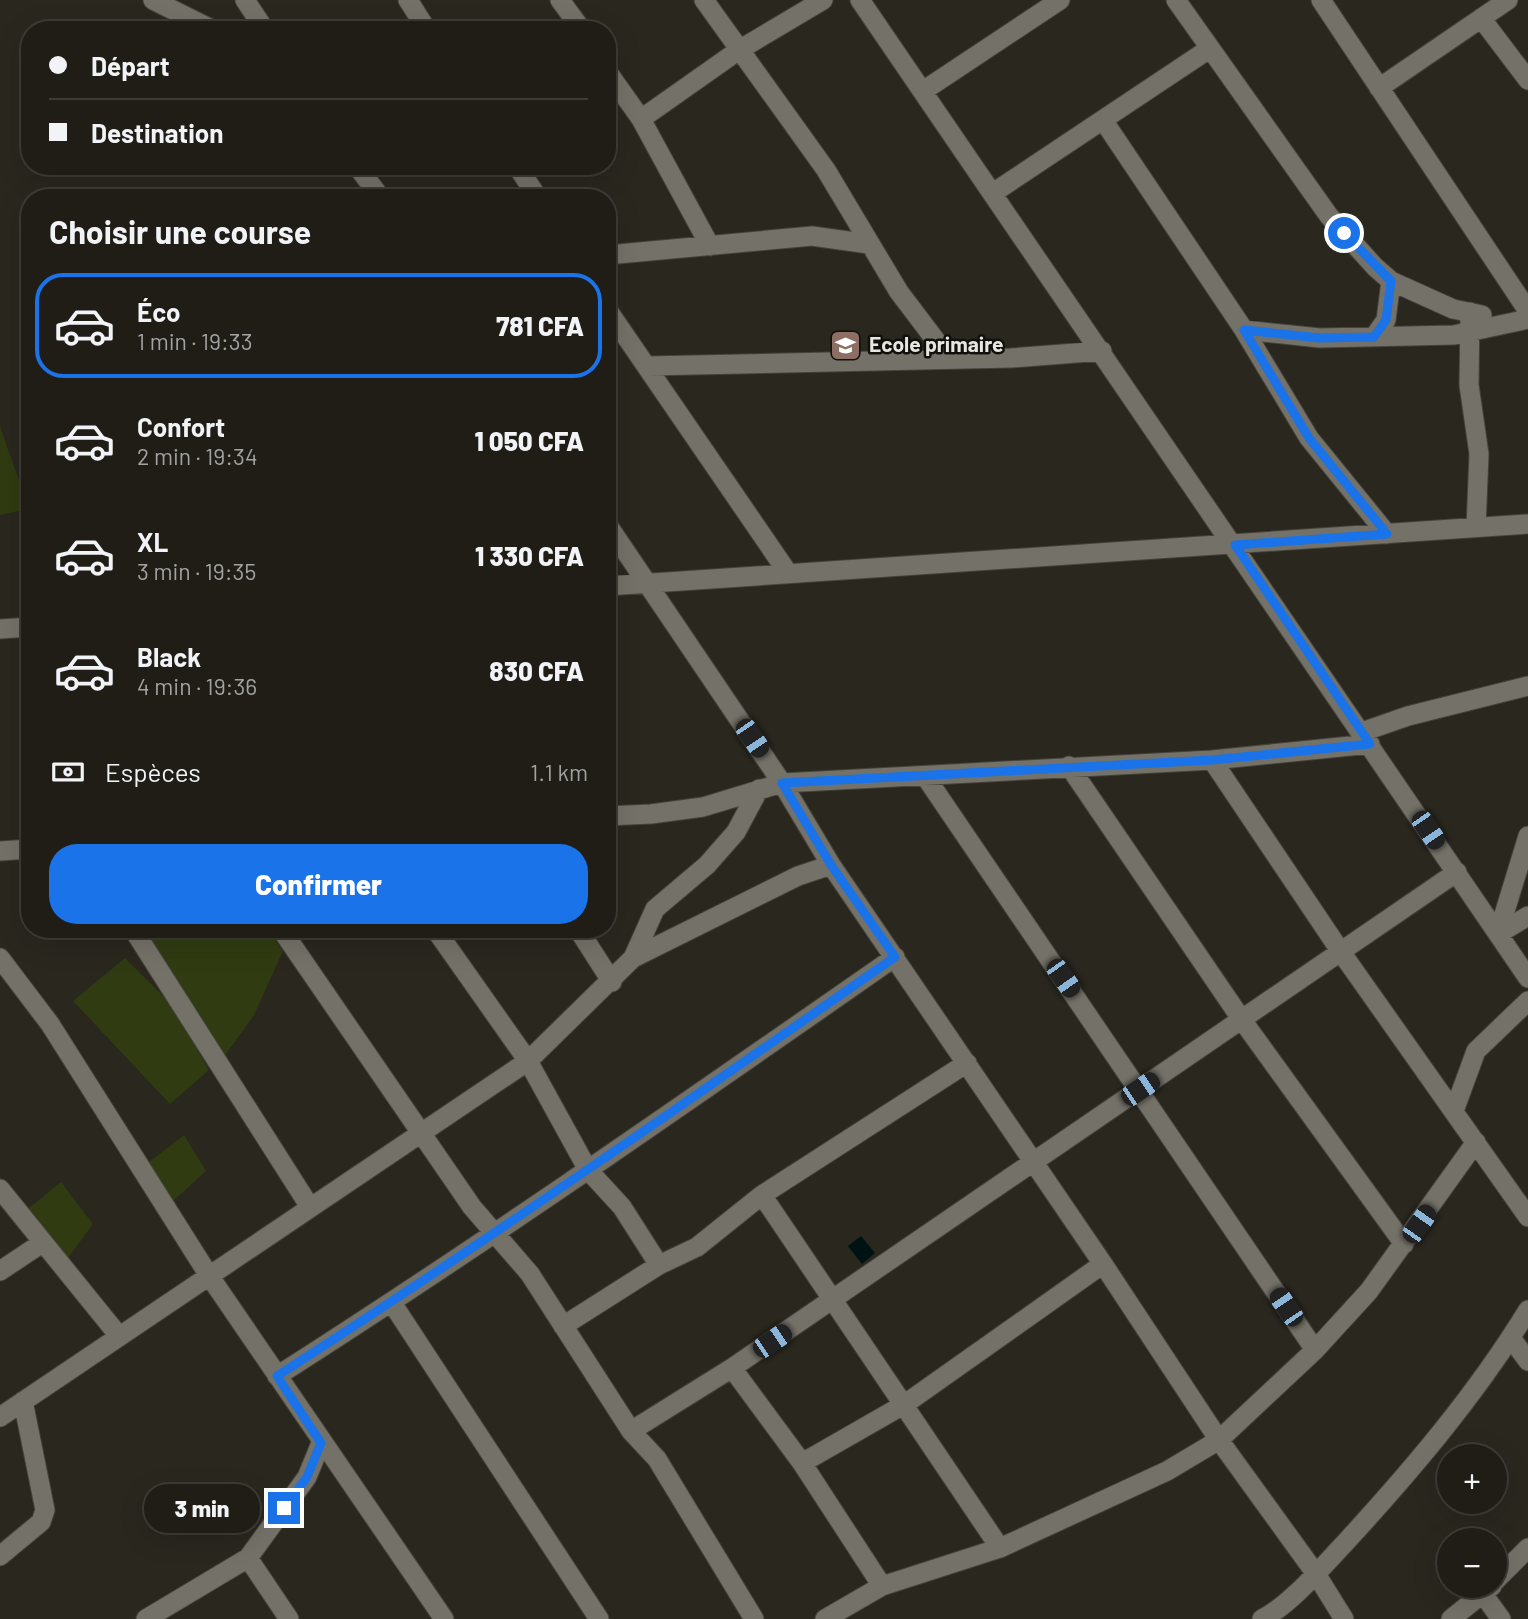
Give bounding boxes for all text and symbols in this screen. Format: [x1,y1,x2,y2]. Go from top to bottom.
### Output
text: Départ [91,50,170,81]
text: Destination [91,117,224,148]
text: Choisir une course [49,212,311,250]
route start [1328,217,1360,249]
icon: car [53,294,116,357]
text: Éco [137,296,180,327]
text: 781 CFA [496,310,584,341]
text: 1 min · 19:33 [137,327,252,355]
school or university icon: Ecole primaire [829,328,863,362]
place label: Ecole primaire [869,331,1003,356]
icon: car [53,409,116,472]
text: Confort [137,411,225,442]
text: 1 050 CFA [474,425,584,456]
text: 2 min · 19:34 [137,442,258,470]
icon: car [53,524,116,587]
text: XL [137,526,168,557]
text: 1 330 CFA [475,540,584,571]
text: 3 min · 19:35 [137,557,256,585]
icon: car [53,639,116,702]
text: Black [137,641,201,672]
text: 830 CFA [489,655,584,686]
text: 4 min · 19:36 [137,672,257,700]
car [732,715,773,761]
icon: cash [49,753,87,791]
text: Espèces [105,756,201,787]
text: 1.1 km [530,758,588,786]
car [1408,807,1449,853]
button: Confirmer [49,844,588,924]
car [1043,955,1084,1001]
car [1117,1069,1164,1109]
car [1399,1201,1440,1247]
car [1266,1284,1307,1330]
car [749,1321,796,1361]
map controls [1437,1444,1507,1598]
button: + [1437,1444,1507,1514]
callout: 3 min [144,1484,260,1532]
route end [268,1492,300,1524]
text: 3 min [174,1494,230,1522]
button: − [1437,1528,1507,1598]

